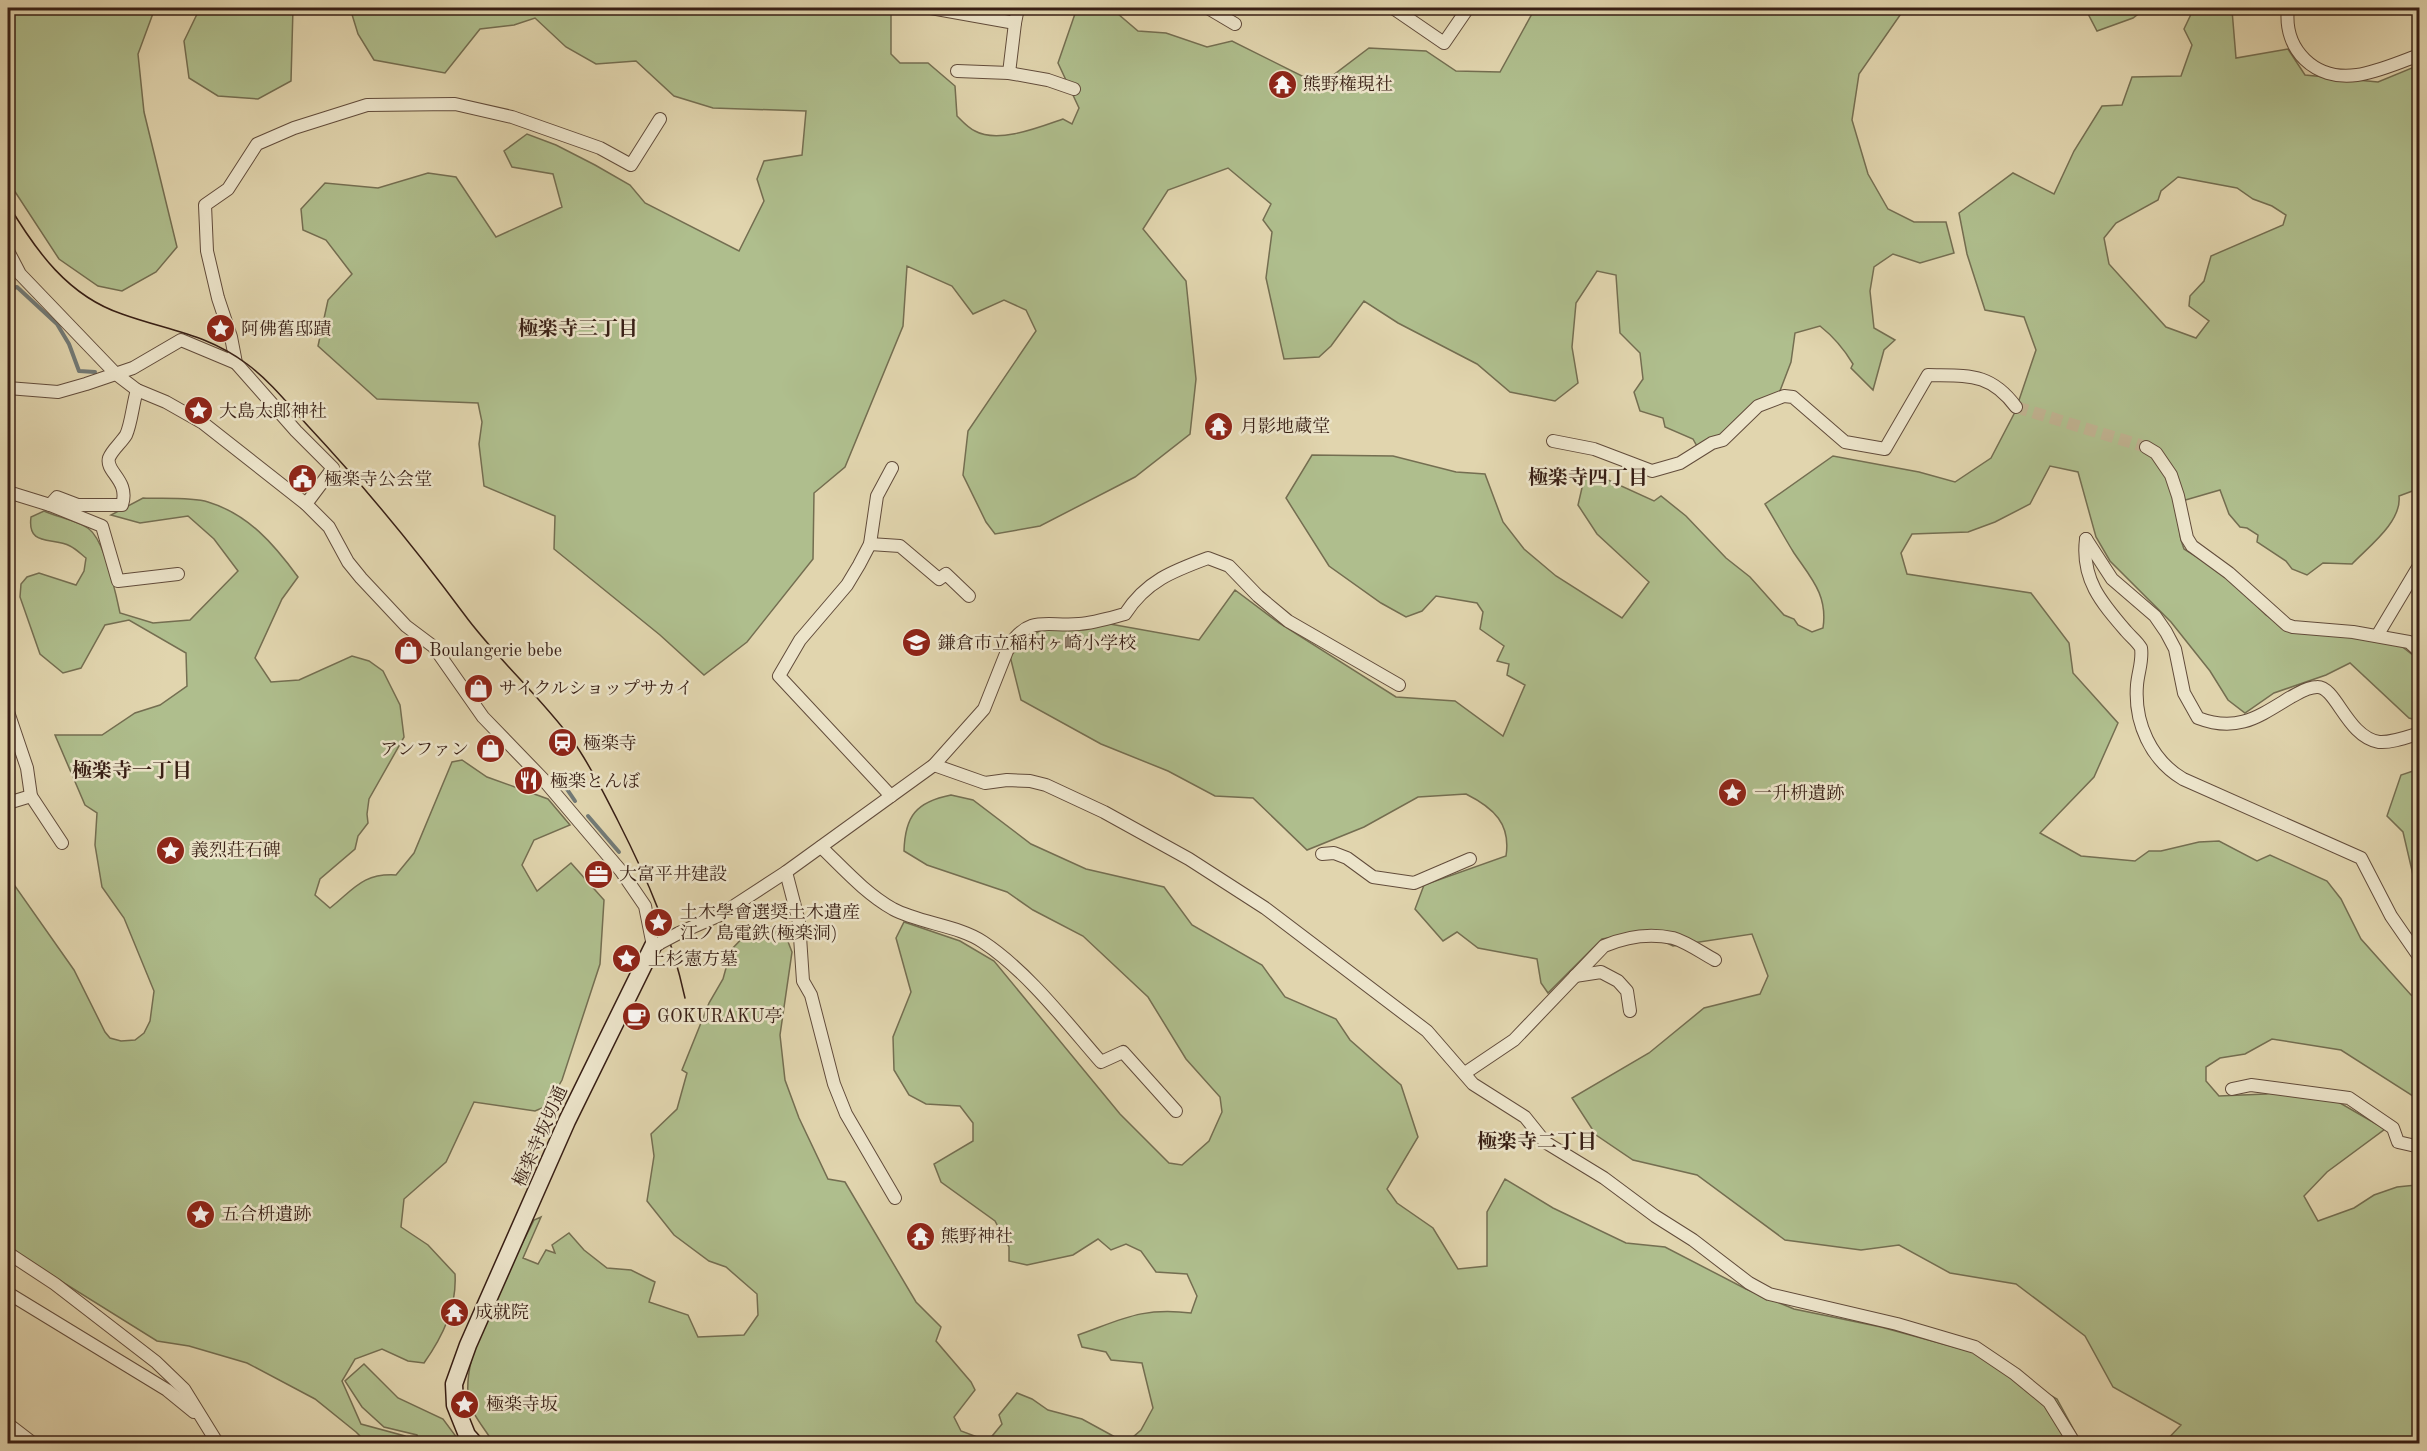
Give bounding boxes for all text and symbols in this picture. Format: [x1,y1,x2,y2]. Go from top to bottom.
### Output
temple icon: 熊野権現社 [1266,68,1298,100]
place label: 熊野権現社 [1303,74,1393,94]
place icon: 阿佛舊邸蹟 [204,313,236,345]
district label: 極楽寺三丁目 [518,317,638,340]
place label: 阿佛舊邸蹟 [241,319,331,339]
place icon: 大島太郎神社 [182,395,214,427]
place label: 大島太郎神社 [219,401,327,421]
temple icon: 月影地蔵堂 [1203,410,1235,442]
place label: 月影地蔵堂 [1240,416,1330,436]
public building icon: 極楽寺公会堂 [287,463,319,495]
district label: 極楽寺四丁目 [1528,466,1648,489]
place label: 極楽寺公会堂 [324,469,432,489]
school or university icon: 鎌倉市立稲村ヶ崎小学校 [901,627,933,659]
place label: 鎌倉市立稲村ヶ崎小学校 [938,633,1136,653]
shop icon: Boulangerie bebe [392,634,424,666]
place label: Boulangerie bebe [429,642,562,660]
shop icon: サイクルショップサカイ [462,672,494,704]
place label: サイクルショップサカイ [499,679,693,698]
station icon: 極楽寺 [546,727,578,759]
shop icon: アンファン [474,733,506,765]
place label: 極楽寺 [583,733,637,753]
place label: アンファン [380,741,469,759]
district label: 極楽寺一丁目 [72,759,192,782]
restaurant icon: 極楽とんぼ [513,765,545,797]
place label: 極楽とんぼ [550,771,640,791]
place icon: 一升枡遺跡 [1717,777,1749,809]
place label: 一升枡遺跡 [1754,783,1844,803]
place icon: 義烈荘石碑 [154,834,186,866]
place label: 義烈荘石碑 [191,840,281,860]
office icon: 大富平井建設 [582,858,614,890]
place label: 大富平井建設 [619,864,727,884]
place label: 土木學會選奨土木遺産 江ノ島電鉄(極楽洞) [680,902,860,943]
place icon: 土木學會選奨土木遺産 江ノ島電鉄(極楽洞) [643,906,675,938]
place icon: 上杉憲方墓 [611,943,643,975]
place label: 上杉憲方墓 [648,949,738,969]
cafe icon: GOKURAKU亭 [620,1000,652,1032]
place label: GOKURAKU亭 [657,1006,783,1026]
street label: 極楽寺坂切通 [509,1083,571,1189]
district label: 極楽寺二丁目 [1477,1130,1597,1153]
place icon: 五合枡遺跡 [184,1198,216,1230]
place label: 五合枡遺跡 [221,1204,311,1224]
temple icon: 熊野神社 [904,1220,936,1252]
place label: 熊野神社 [941,1226,1013,1246]
temple icon: 成就院 [438,1296,470,1328]
place label: 成就院 [475,1302,529,1322]
place icon: 極楽寺坂 [449,1388,481,1420]
place label: 極楽寺坂 [486,1394,558,1414]

